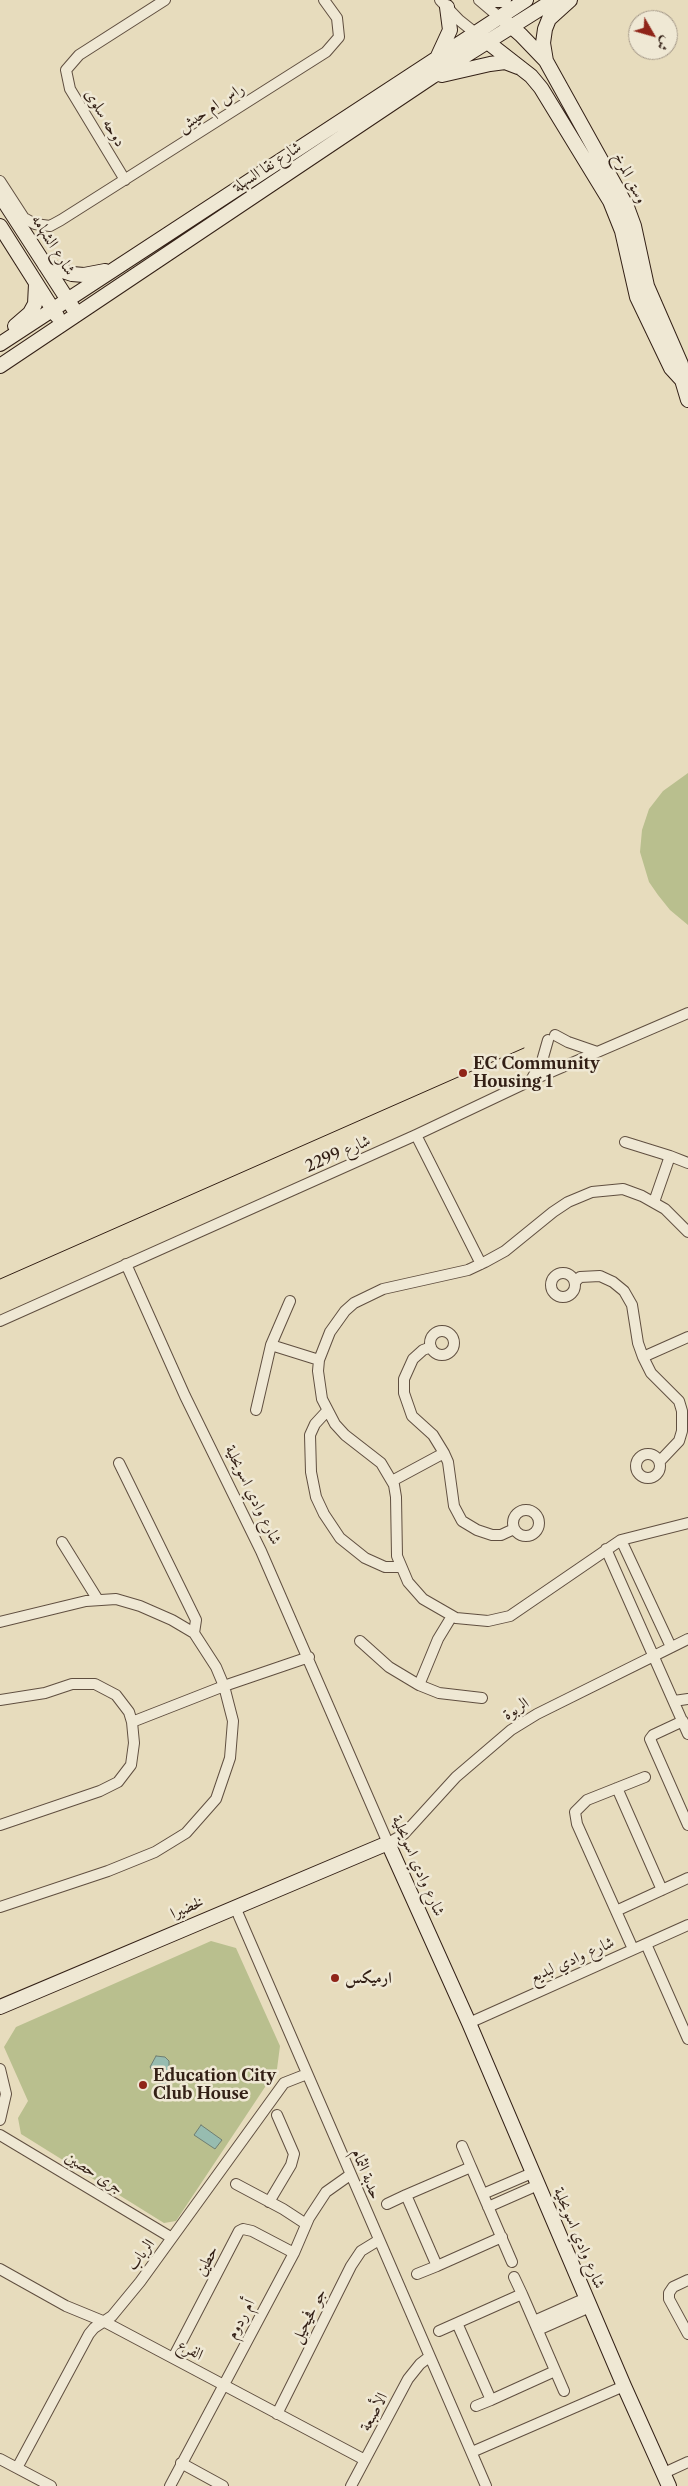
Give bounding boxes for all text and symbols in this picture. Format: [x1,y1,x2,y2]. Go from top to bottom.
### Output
north arrow [628,10,678,60]
text: ش [653,33,675,55]
street label: راس ام حيش [174,79,248,137]
street label: دوحه سلوى [80,86,130,150]
street label: شارع نقا السهلة [229,138,305,196]
street label: وسق المرخ [609,149,651,207]
street label: شارع الشهامه [27,211,79,279]
place label: EC Community Housing 1 [473,1054,600,1092]
marker: EC Community Housing 1 [457,1067,469,1079]
street label: شارع 2299 [302,1131,374,1177]
street label: شارع وادي اسويحلية [221,1442,285,1548]
street label: الربوة [499,1694,533,1724]
street label: شارع وادي اسويحلية [387,1813,449,1919]
street label: لخضيرا [168,1893,206,1923]
street label: شارع وادي لبديع [527,1933,617,1987]
place label: ارميكس [345,1968,392,1988]
marker: ارميكس [329,1972,341,1984]
place label: Education City Club House [153,2066,276,2104]
marker: Education City Club House [137,2079,149,2091]
street label: حدبة الثمام [347,2146,385,2202]
street label: جرى حصين [61,2148,127,2198]
street label: شارع وادي اسويحلية [549,2184,609,2292]
street label: الرباب [123,2235,159,2275]
street label: حطين [191,2243,223,2279]
street label: جو فحيحيل [287,2286,331,2346]
street label: أم ردوم [223,2296,259,2342]
street label: الفرع [174,2335,206,2365]
street label: الأصبعة [356,2390,392,2434]

